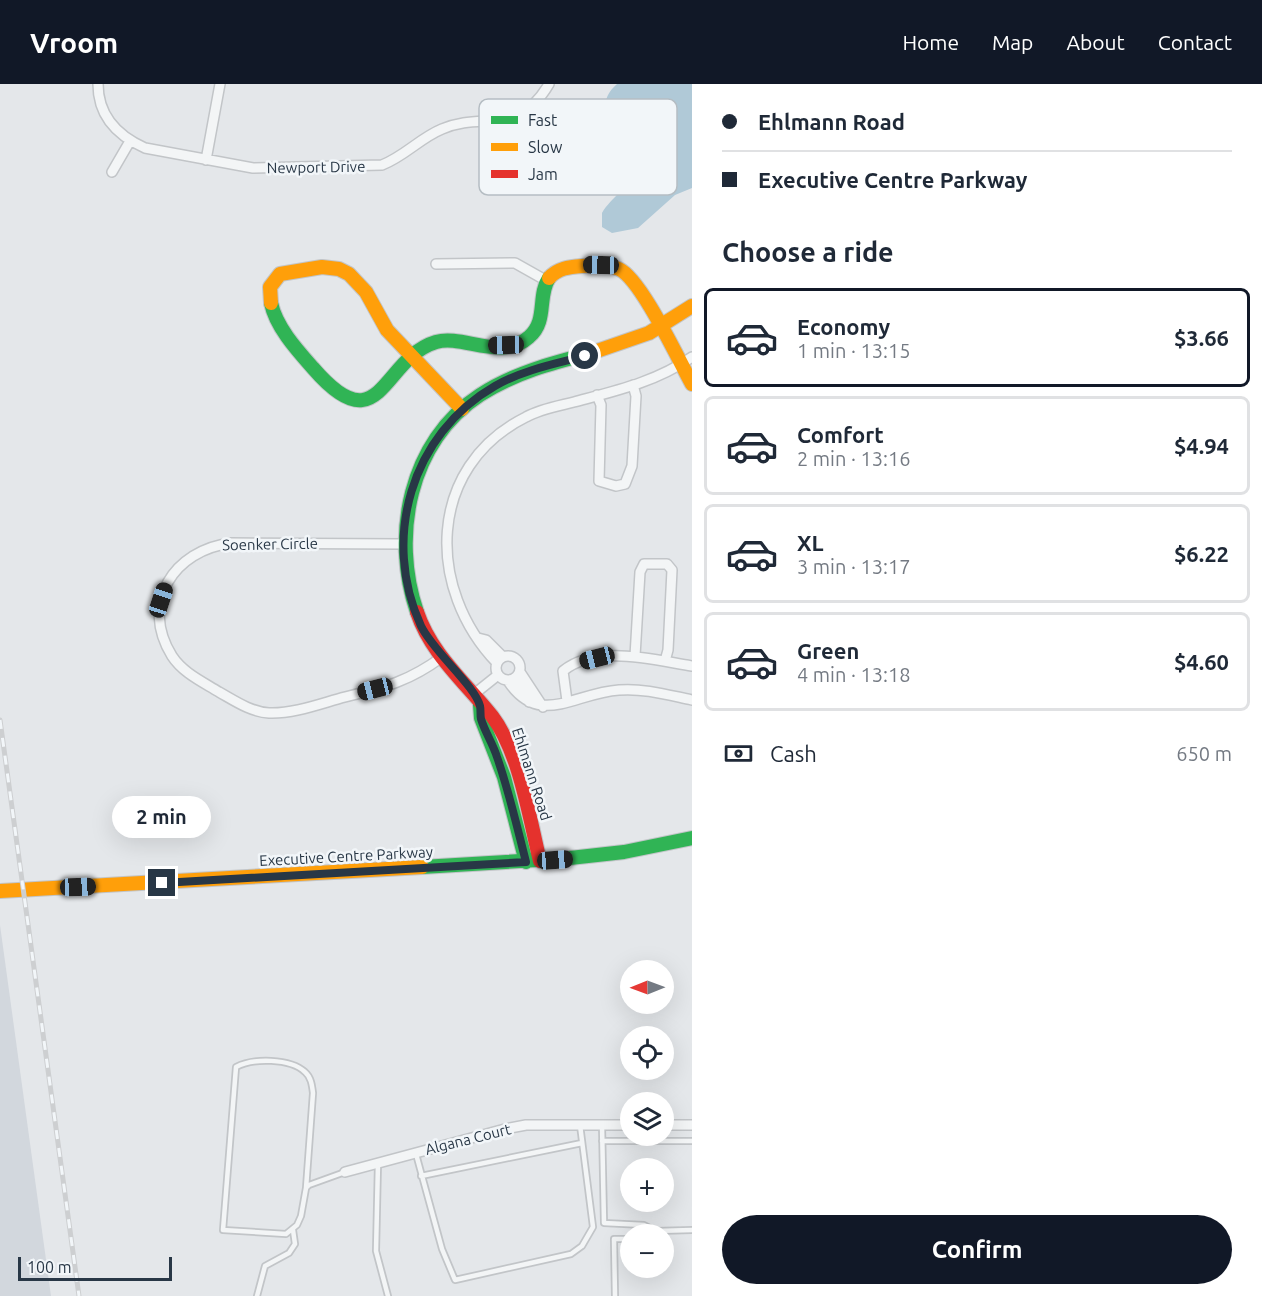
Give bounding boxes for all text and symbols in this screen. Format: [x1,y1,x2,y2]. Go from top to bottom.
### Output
text: Vroom [30,27,118,58]
text: Home [902,30,959,54]
text: Map [992,30,1033,54]
text: About [1066,30,1125,54]
text: Contact [1158,30,1232,54]
legend [479,99,677,195]
text: Ehlmann Road [758,109,905,134]
text: Fast [528,111,558,129]
text: Slow [528,138,563,156]
street label: Newport Drive [267,158,365,176]
text: Jam [528,165,558,183]
text: Executive Centre Parkway [758,167,1027,192]
text: Choose a ride [722,237,894,267]
car [583,256,619,274]
icon: car [725,311,779,365]
text: Economy [797,314,890,339]
text: $3.66 [1174,325,1229,350]
car [488,336,524,354]
text: 1 min · 13:15 [797,339,911,362]
route start [571,342,598,369]
icon: car [725,419,779,473]
text: Comfort [797,422,884,447]
text: $4.94 [1174,433,1229,458]
text: 2 min · 13:16 [797,447,911,470]
icon: car [725,527,779,581]
text: XL [797,530,824,555]
street label: Soenker Circle [222,535,318,553]
text: $6.22 [1174,541,1229,566]
text: 3 min · 13:17 [797,555,911,578]
car [147,580,175,620]
icon: car [725,635,779,689]
text: Green [797,638,859,663]
car [577,645,617,671]
text: $4.60 [1174,649,1229,674]
text: 4 min · 13:18 [797,663,911,686]
car [355,676,395,702]
street label: Ehlmann Road [509,725,555,823]
icon: cash [722,737,755,770]
text: Cash [770,741,817,766]
text: 650 m [1176,742,1232,765]
callout: 2 min [112,796,212,838]
text: 2 min [136,805,187,828]
street label: Executive Centre Parkway [259,843,433,869]
car [536,850,574,870]
route end [148,869,175,896]
car [60,877,96,897]
north arrow [620,960,674,1014]
map controls [620,960,674,1278]
button: locate [620,1026,674,1080]
button: layers [620,1092,674,1146]
street label: Algana Court [423,1120,513,1158]
button: + [620,1158,674,1212]
button: Confirm [722,1215,1232,1284]
button: − [620,1224,674,1278]
scale bar [18,1254,172,1282]
text: 100 m [27,1258,72,1276]

